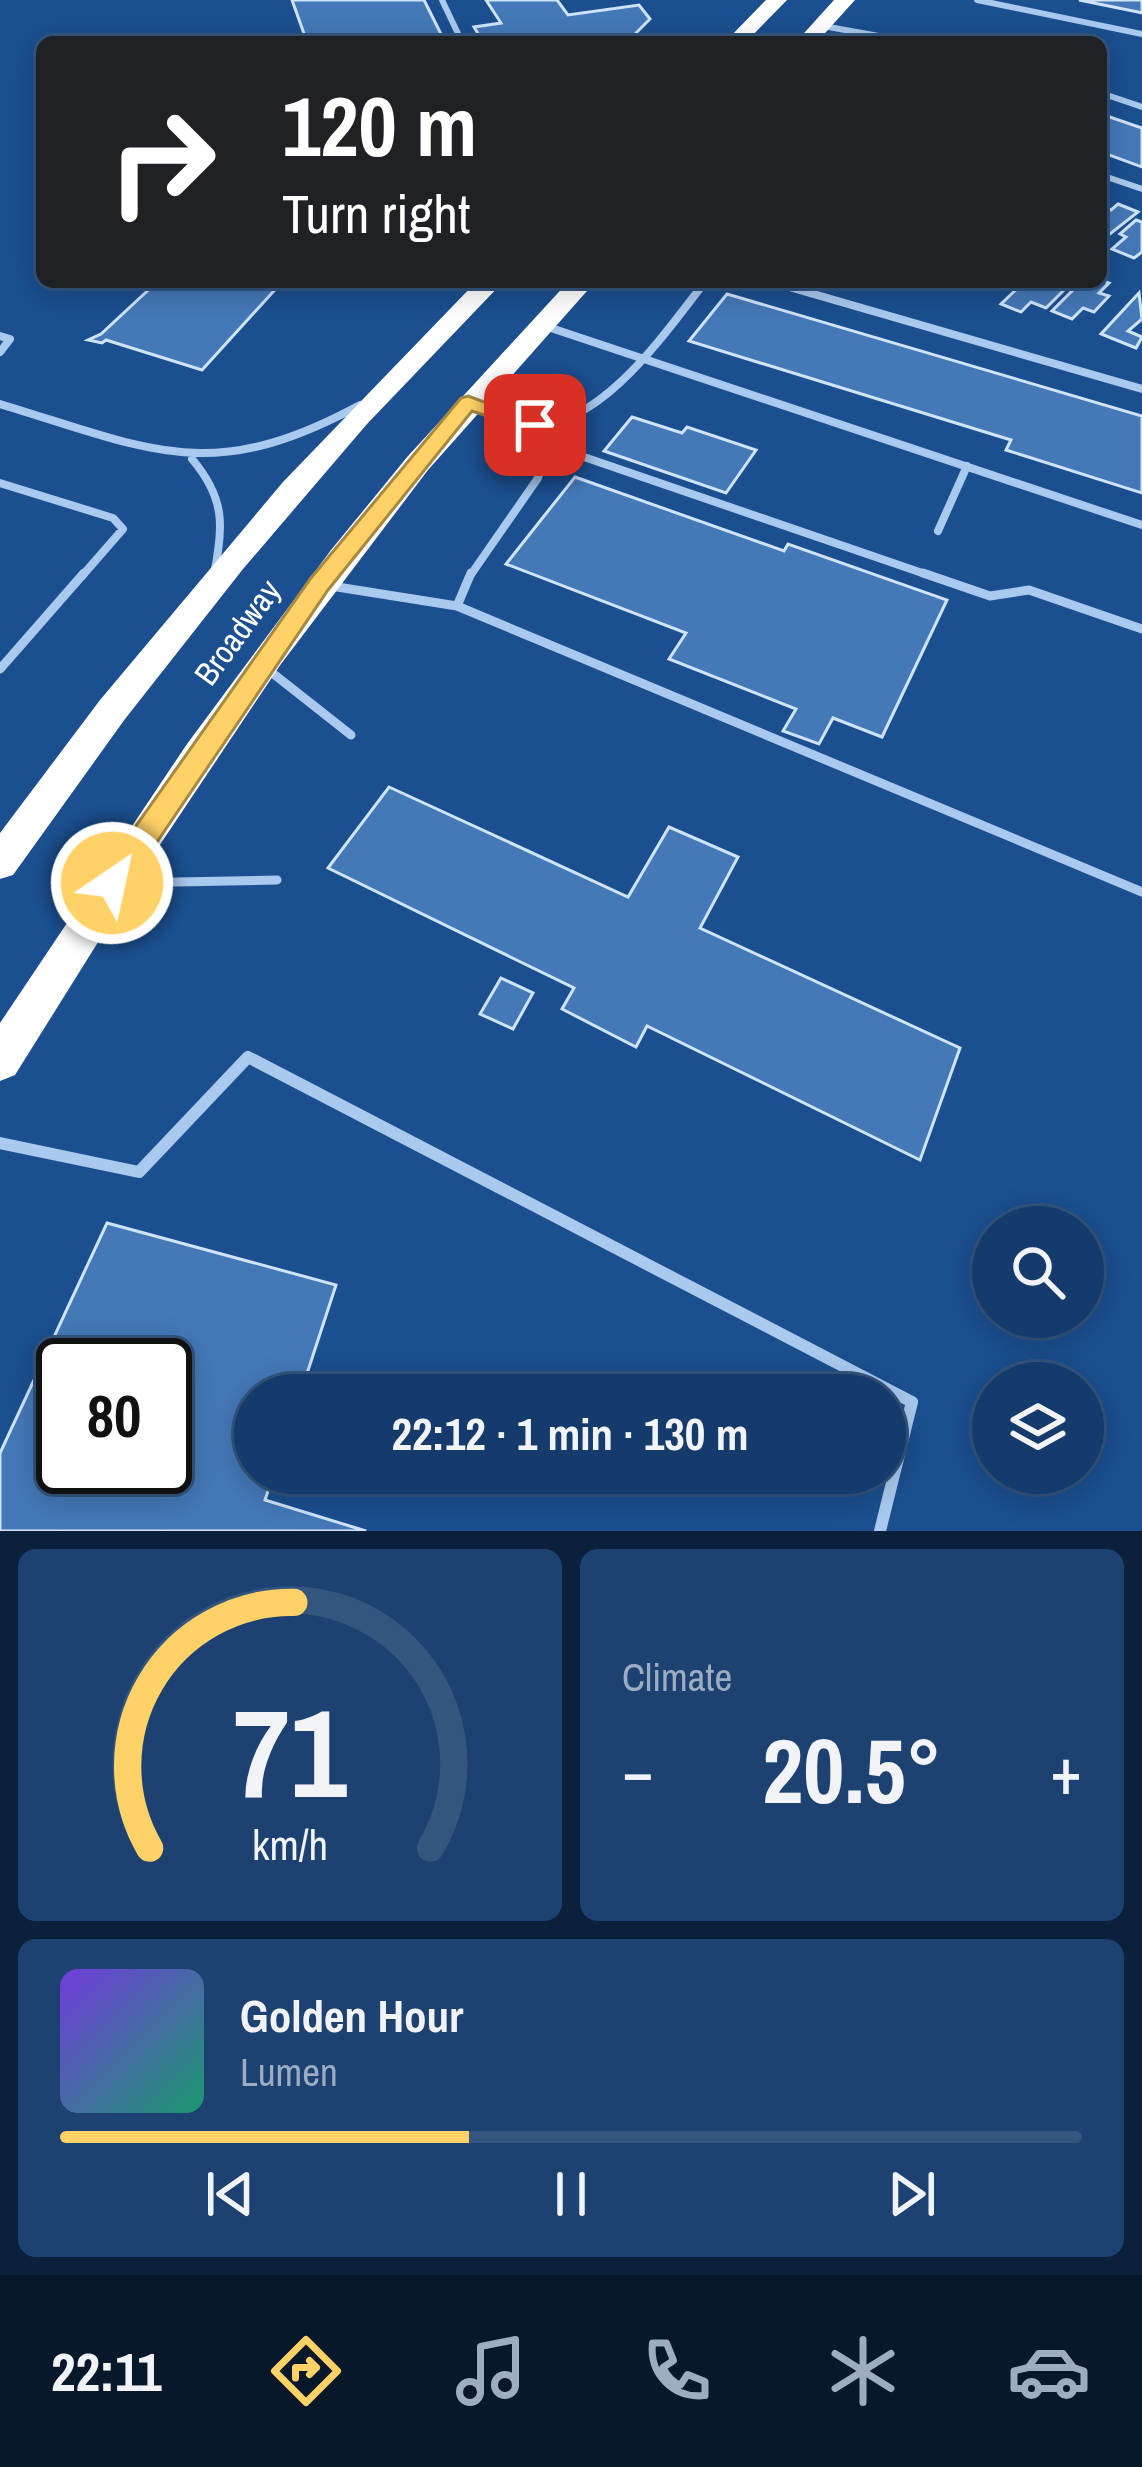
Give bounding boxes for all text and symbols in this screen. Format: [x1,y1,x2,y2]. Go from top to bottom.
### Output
text: 120 m [282,69,477,182]
icon: right [84,84,240,240]
text: Turn right [282,177,470,250]
pin [484,374,586,476]
icon: arrive [502,392,568,458]
street label: Broadway [184,570,290,694]
position arrow [49,820,175,946]
map controls [972,1206,1104,1494]
button: search [972,1206,1104,1338]
speed limit sign: 80 [36,1338,192,1494]
button: layers [972,1362,1104,1494]
text: 22:12 · 1 min · 130 m [392,1403,748,1464]
text: Climate [622,1651,732,1703]
text: 71 [233,1668,347,1836]
text: 20.5° [762,1710,942,1831]
text: − [622,1726,654,1815]
text: + [1050,1726,1082,1815]
text: km/h [252,1816,328,1873]
text: Golden Hour [240,1985,463,2046]
text: Lumen [240,2046,338,2098]
icon: previous [197,2161,263,2227]
icon: pause [538,2161,604,2227]
icon: next [879,2161,945,2227]
icon: directions [264,2329,348,2413]
icon: music [449,2329,533,2413]
icon: phone [635,2329,719,2413]
icon: climate [821,2329,905,2413]
icon: car [1007,2329,1091,2413]
text: 22:11 [51,2335,162,2408]

